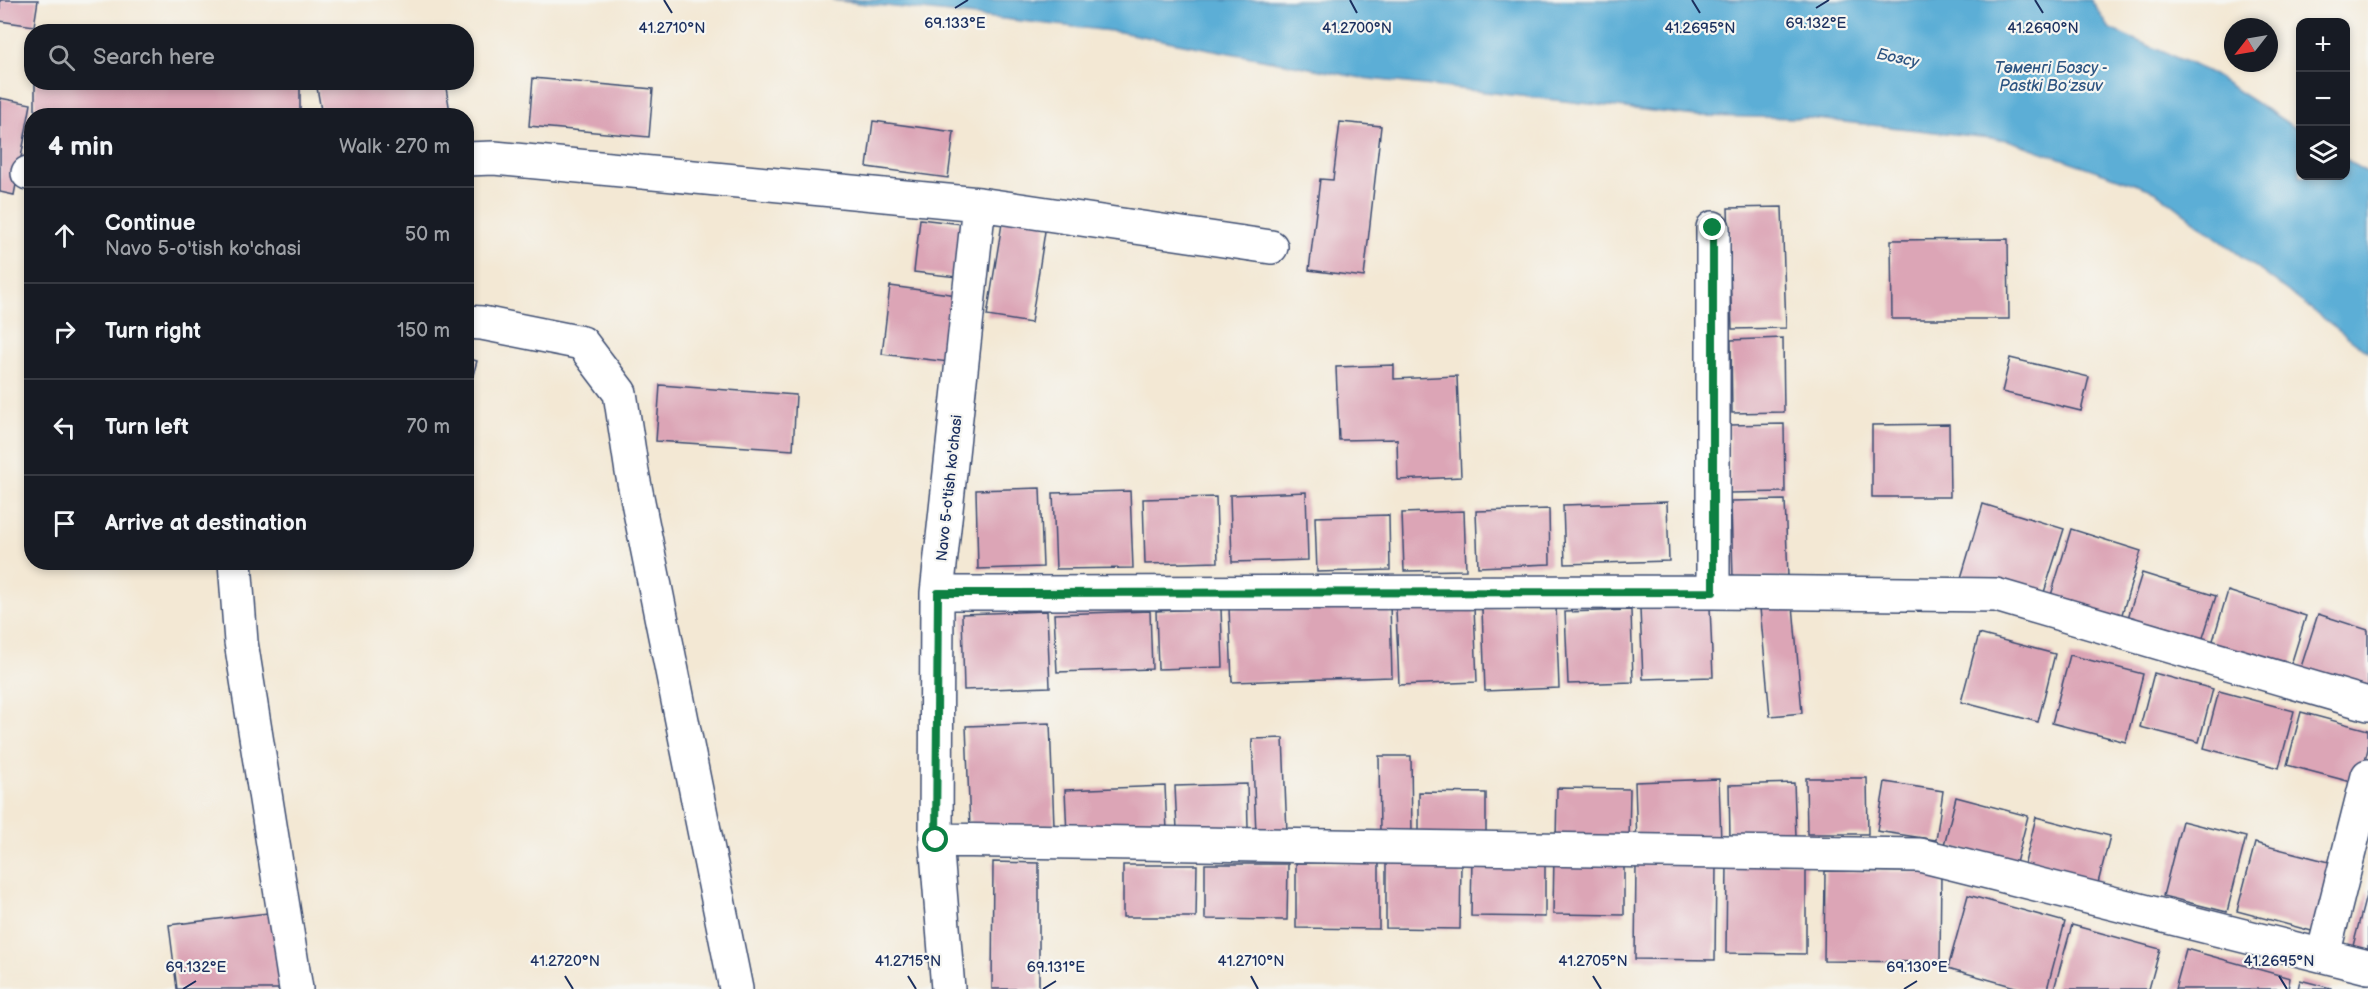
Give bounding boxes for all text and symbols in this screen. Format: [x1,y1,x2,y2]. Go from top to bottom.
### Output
text: 69.133°E [924,14,986,33]
text: 69.132°E [1786,14,1847,33]
north arrow [2224,18,2278,72]
map controls [2296,18,2350,180]
button: + [2296,18,2350,72]
text: 41.2710°N [639,19,705,38]
text: 41.2700°N [1322,19,1392,38]
text: 41.2695°N [1664,19,1736,38]
text: 41.2690°N [2007,19,2079,38]
search box [24,24,474,90]
icon: search [45,41,78,74]
text: Search here [93,44,215,71]
water label: Бозсу [1875,45,1921,72]
water label: Төменгі Бозсу - Pastki Boʻzsuv [1994,59,2108,96]
button: − [2296,72,2350,126]
button: layers [2296,126,2350,180]
text: 4 min [48,132,113,163]
text: Walk · 270 m [339,135,450,159]
text: Continue [105,210,195,237]
route end [1699,214,1725,240]
icon: ahead [48,219,81,252]
text: 50 m [405,223,450,247]
text: Navo 5-o'tish ko'chasi [105,237,301,261]
icon: right [48,315,81,348]
text: Turn right [105,318,201,345]
text: 150 m [397,319,450,343]
icon: left [48,411,81,444]
text: Turn left [105,414,189,441]
street label: Navo 5-o'tish ko'chasi [932,414,967,562]
text: 70 m [406,415,450,439]
icon: arrive [48,507,81,540]
text: Arrive at destination [105,510,307,537]
route start [922,826,948,852]
text: 41.2720°N [530,952,600,971]
text: 41.2715°N [875,952,941,971]
text: 41.2710°N [1218,952,1284,971]
text: 41.2705°N [1558,952,1628,971]
text: 41.2695°N [2243,952,2315,971]
text: 69.132°E [166,958,227,977]
text: 69.131°E [1027,958,1085,977]
text: 69.130°E [1886,958,1948,977]

